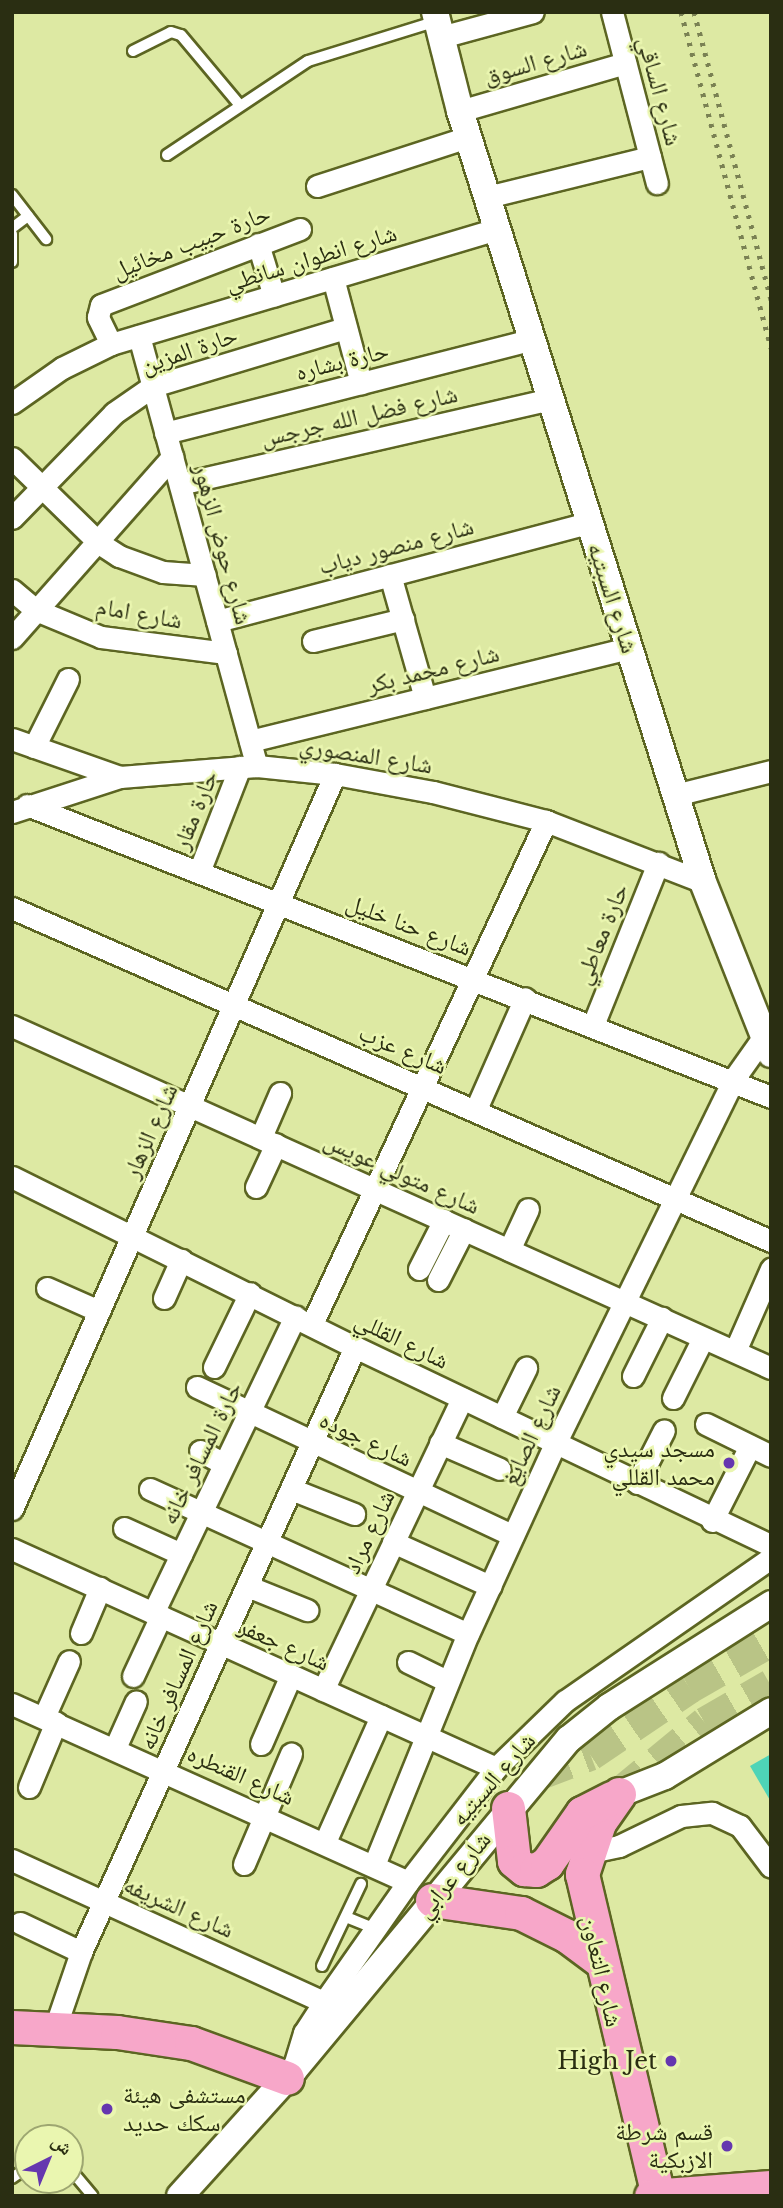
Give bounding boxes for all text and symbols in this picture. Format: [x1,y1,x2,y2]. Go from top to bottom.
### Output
street label: شارع الساقي [632,33,688,149]
street label: شارع السوق [480,34,590,90]
street label: حارة حبيب مخائيل [108,199,274,285]
street label: شارع انطوان سانطي [222,218,400,298]
street label: حارة المزين [137,320,241,380]
street label: حارة بشاره [292,336,392,386]
street label: شارع فضل الله جرجس [258,379,460,453]
street label: شارع حوض الزهور [188,460,258,628]
street label: شارع منصور دياب [315,511,477,581]
street label: شارع السبتيه [582,539,644,657]
street label: شارع امام [94,591,184,635]
street label: شارع محمد بكر [364,639,502,699]
street label: شارع المنصوري [297,730,435,780]
street label: حارة مقار [166,766,224,854]
street label: حارة معاطي [568,879,634,989]
street label: شارع حنا خليل [342,888,476,962]
street label: شارع عزب [355,1018,451,1080]
street label: شارع الزهار [116,1079,184,1183]
street label: شارع متولي عويس [320,1126,484,1220]
street label: شارع القللي [350,1305,454,1375]
street label: حارة المسافر خانه [154,1377,248,1529]
street label: شارع الصايغ [495,1380,567,1490]
street label: شارع جوده [315,1405,417,1473]
place label: مسجد سيدي محمد القللي [603,1435,715,1491]
marker: مسجد سيدي محمد القللي [721,1455,737,1471]
street label: شارع مراد [337,1486,401,1578]
street label: شارع المسافر خانه [132,1596,224,1754]
street label: شارع جعفر [234,1611,334,1677]
street label: شارع السبتيه [445,1726,541,1832]
street label: شارع القنطره [183,1739,299,1811]
street label: شارع عرابي [409,1826,497,1924]
street label: شارع الشريفه [120,1870,238,1944]
street label: شارع التعاون [575,1913,629,2029]
place label: High Jet [557,2047,657,2075]
marker: High Jet [663,2053,679,2069]
place label: مستشفى هيئة سكك حديد [123,2081,246,2137]
marker: مستشفى هيئة سكك حديد [97,2099,117,2119]
place label: قسم شرطة الازبكية [615,2118,713,2174]
north arrow [14,2124,84,2194]
text: ش [47,2129,78,2160]
marker: قسم شرطة الازبكية [719,2138,735,2154]

